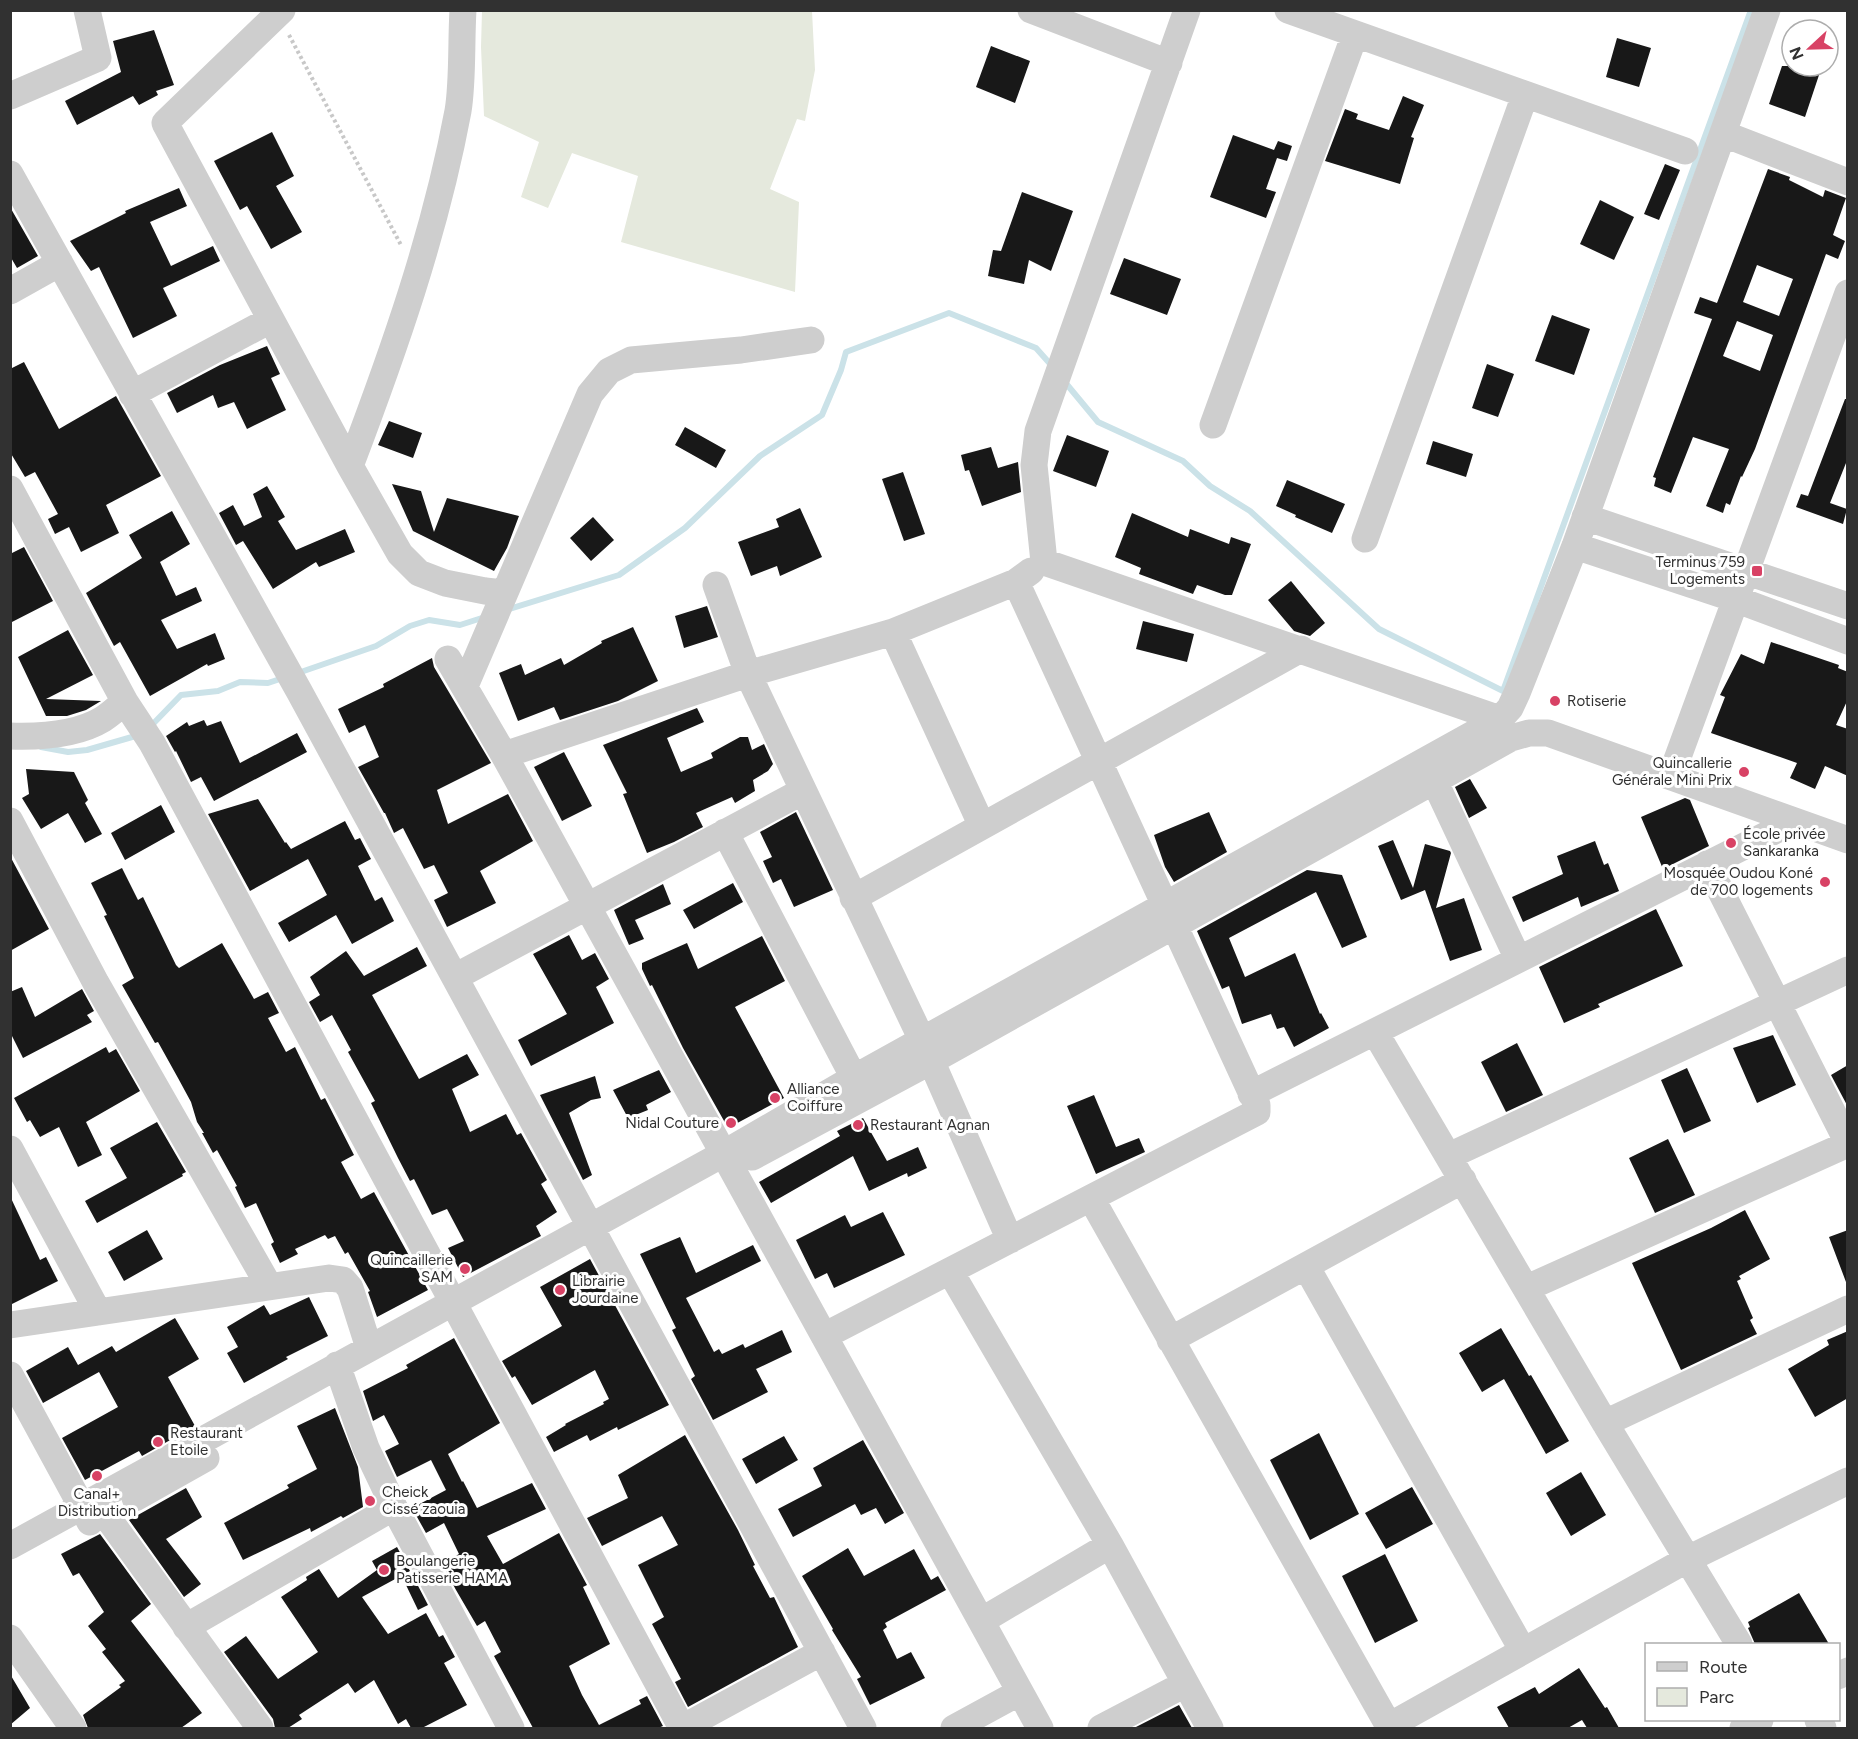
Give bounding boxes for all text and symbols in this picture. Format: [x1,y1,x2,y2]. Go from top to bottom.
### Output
north arrow [1780,18,1840,78]
text: N [1785,44,1808,63]
place label: Terminus 759 Logements [1656,553,1745,588]
marker: Terminus 759 Logements [1750,564,1764,578]
place label: Rotiserie [1567,692,1626,710]
marker: Rotiserie [1548,694,1562,708]
place label: Quincallerie Générale Mini Prix [1612,754,1732,789]
marker: Quincallerie Générale Mini Prix [1737,765,1751,779]
place label: École privée Sankaranka [1743,825,1825,860]
marker: École privée Sankaranka [1724,836,1738,850]
place label: Mosquée Oudou Koné de 700 logements [1664,864,1813,899]
marker: Mosquée Oudou Koné de 700 logements [1818,875,1832,889]
place label: Alliance Coiffure [787,1080,843,1115]
marker: Alliance Coiffure [768,1091,782,1105]
place label: Nidal Couture [625,1114,719,1132]
marker: Nidal Couture [724,1116,738,1130]
place label: Restaurant Agnan [870,1116,990,1134]
marker: Restaurant Agnan [851,1118,865,1132]
place label: Quincaillerie SAM [370,1251,453,1286]
marker: Quincaillerie SAM [458,1262,472,1276]
place label: Librairie Jourdaine [572,1272,638,1307]
marker: Librairie Jourdaine [553,1283,567,1297]
place label: Restaurant Etoile [170,1424,243,1459]
marker: Restaurant Etoile [151,1435,165,1449]
marker: Canal+ Distribution [90,1469,104,1483]
place label: Cheick Cissé zaouia [382,1483,465,1518]
place label: Canal+ Distribution [58,1485,136,1520]
marker: Cheick Cissé zaouia [363,1494,377,1508]
place label: Boulangerie Patisserie HAMA [396,1552,508,1587]
marker: Boulangerie Patisserie HAMA [377,1563,391,1577]
legend [1645,1643,1840,1721]
text: Route [1699,1656,1748,1678]
text: Parc [1699,1686,1735,1708]

